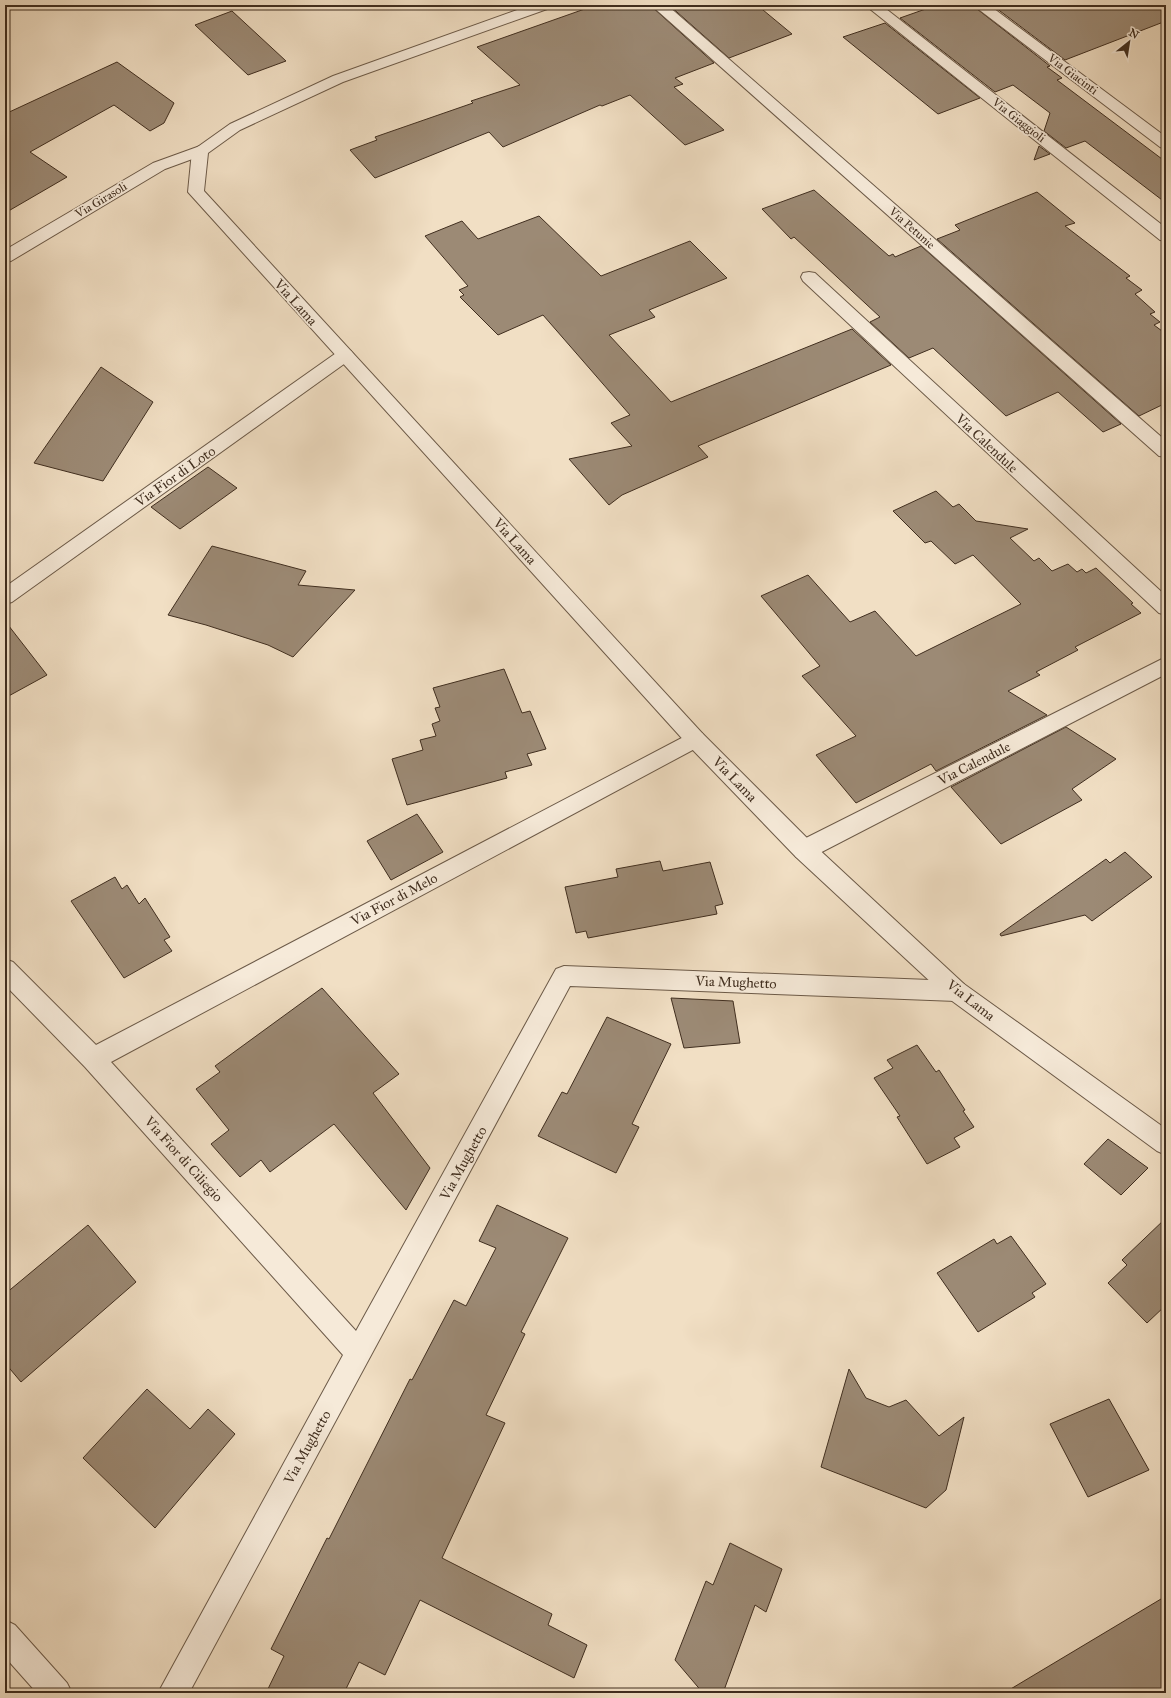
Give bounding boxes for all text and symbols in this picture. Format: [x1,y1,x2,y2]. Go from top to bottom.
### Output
north arrow [1109,22,1149,62]
text: N [1126,26,1142,42]
street label: Via Giacinti [1045,50,1101,98]
street label: Via Giaggioli [988,94,1049,146]
street label: Via Girasoli [72,179,130,221]
street label: Via Petunie [885,204,938,252]
street label: Via Lama [270,275,321,329]
street label: Via Calendule [951,409,1022,477]
street label: Via Fior di Loto [131,442,219,511]
street label: Via Lama [489,514,540,568]
street label: Via Calendule [934,738,1013,789]
street label: Via Lama [708,752,760,806]
street label: Via Fior di Melo [347,869,440,930]
street label: Via Mughetto [694,973,777,992]
street label: Via Lama [942,976,998,1025]
street label: Via Fior di Ciliegio [140,1112,226,1206]
street label: Via Mughetto [436,1124,491,1204]
street label: Via Mughetto [280,1408,335,1488]

